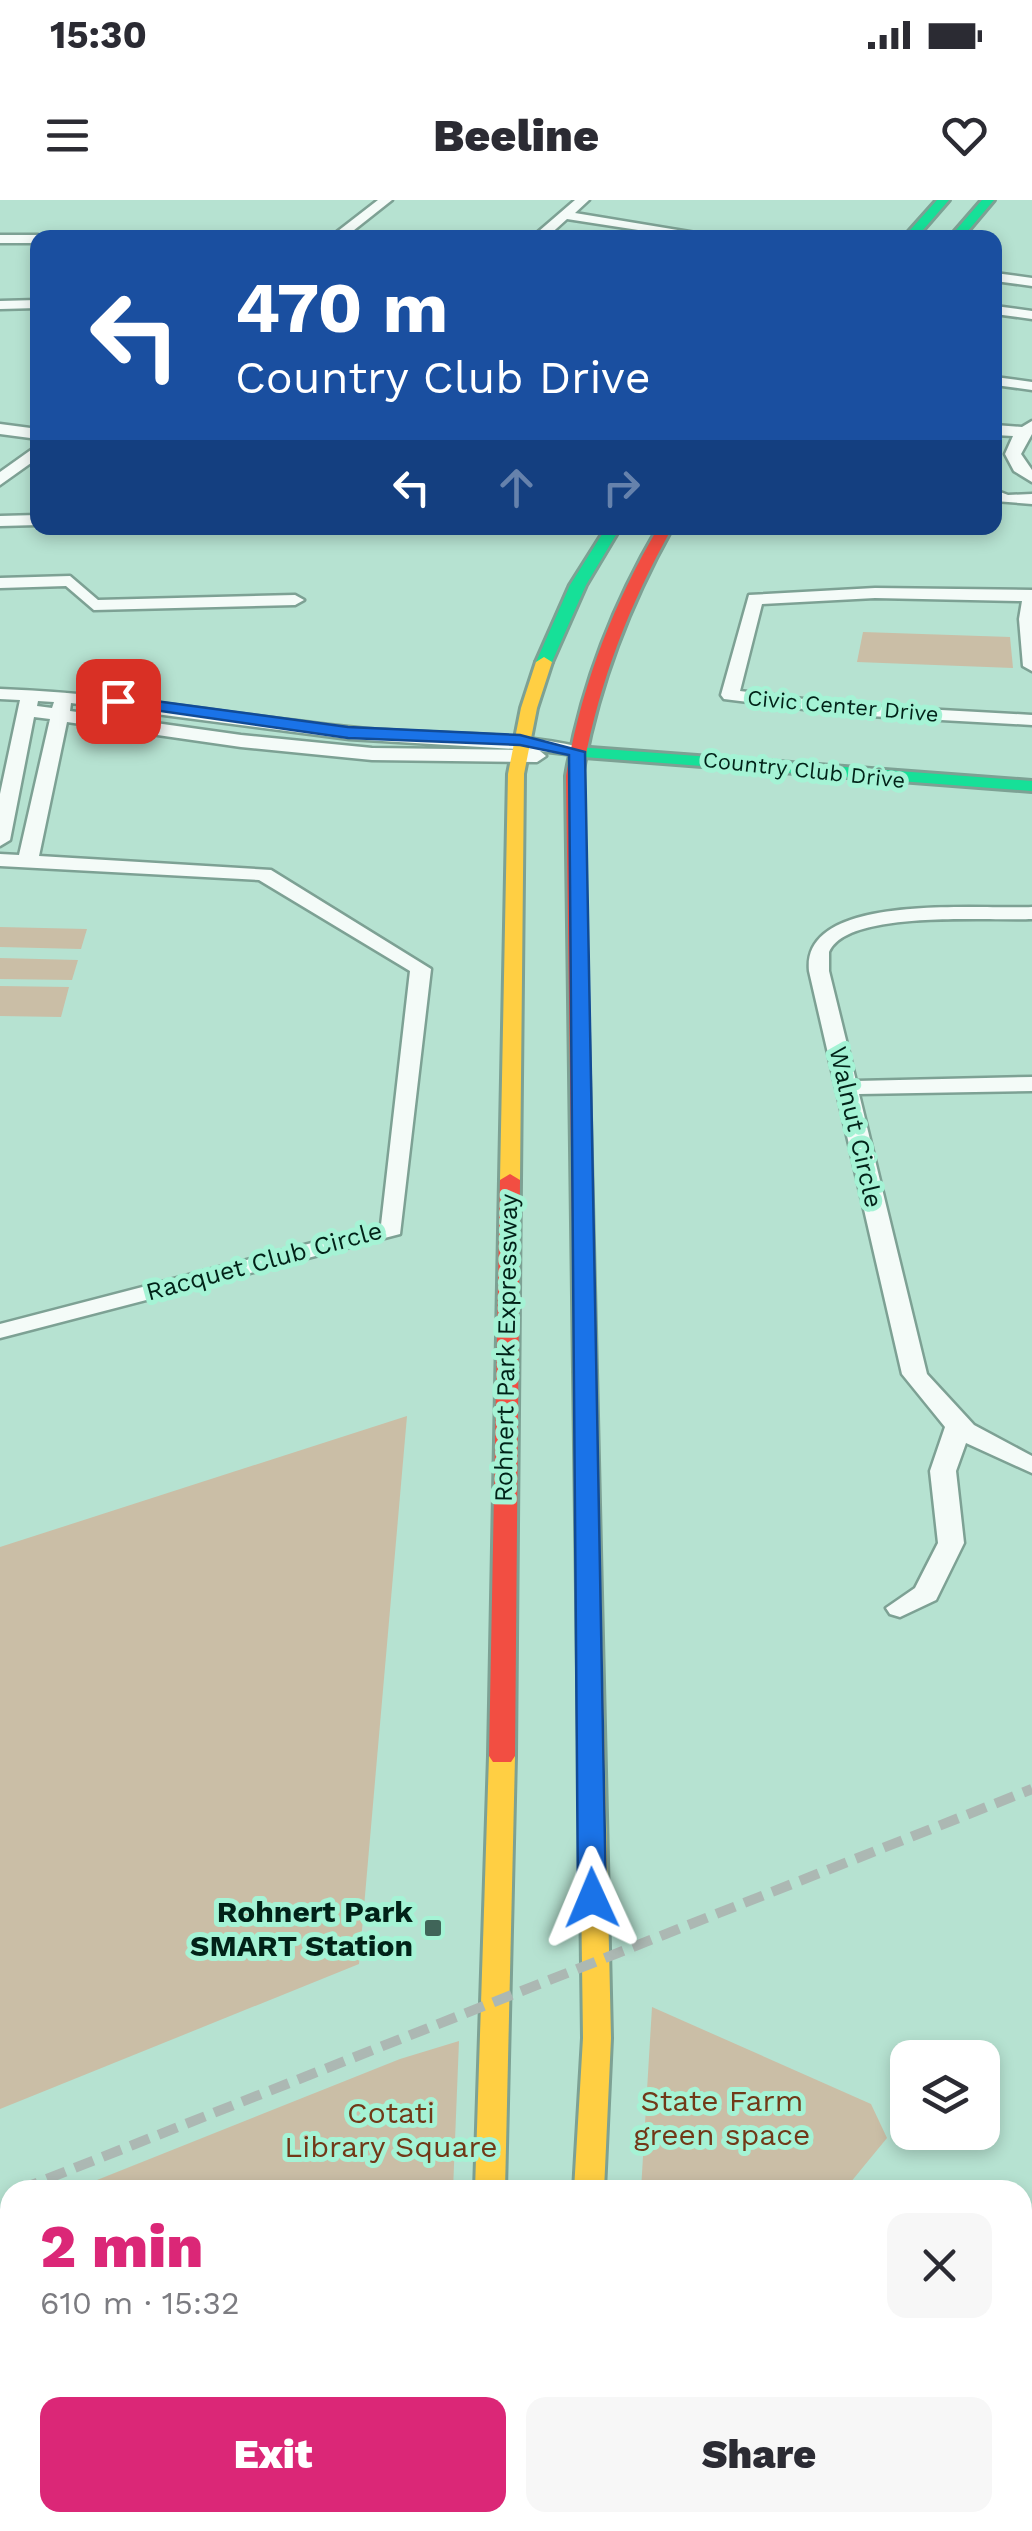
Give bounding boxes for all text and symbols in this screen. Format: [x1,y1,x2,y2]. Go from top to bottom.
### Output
text: 15:30 [50,13,147,57]
icon: menu [40,108,95,163]
icon: heart [937,108,992,163]
text: Beeline [433,109,599,162]
text: 470 m [235,267,448,349]
icon: left [70,270,200,400]
text: Country Club Drive [235,351,651,404]
icon: left [384,460,439,515]
icon: ahead [489,460,544,515]
icon: right [594,460,649,515]
pin [76,659,161,744]
icon: arrive [91,674,146,729]
street label: Civic Center Drive [746,685,940,727]
street label: Country Club Drive [702,747,906,793]
street label: Walnut Circle [823,1044,889,1210]
street label: Rohnert Park Expressway [489,1193,523,1502]
street label: Racquet Club Circle [143,1216,385,1306]
position arrow [540,1846,644,1950]
place label: Rohnert Park SMART Station [190,1894,413,1963]
marker: Rohnert Park SMART Station [422,1917,444,1939]
map controls [890,2040,1000,2150]
button: layers [890,2040,1000,2150]
park label: State Farm green space [634,2083,810,2152]
park label: Cotati Library Square [284,2095,498,2164]
text: 2 min [40,2211,204,2282]
button: close [887,2213,992,2318]
text: 610 m · 15:32 [40,2284,240,2322]
button: Exit [40,2397,506,2512]
button: Share [526,2397,992,2512]

